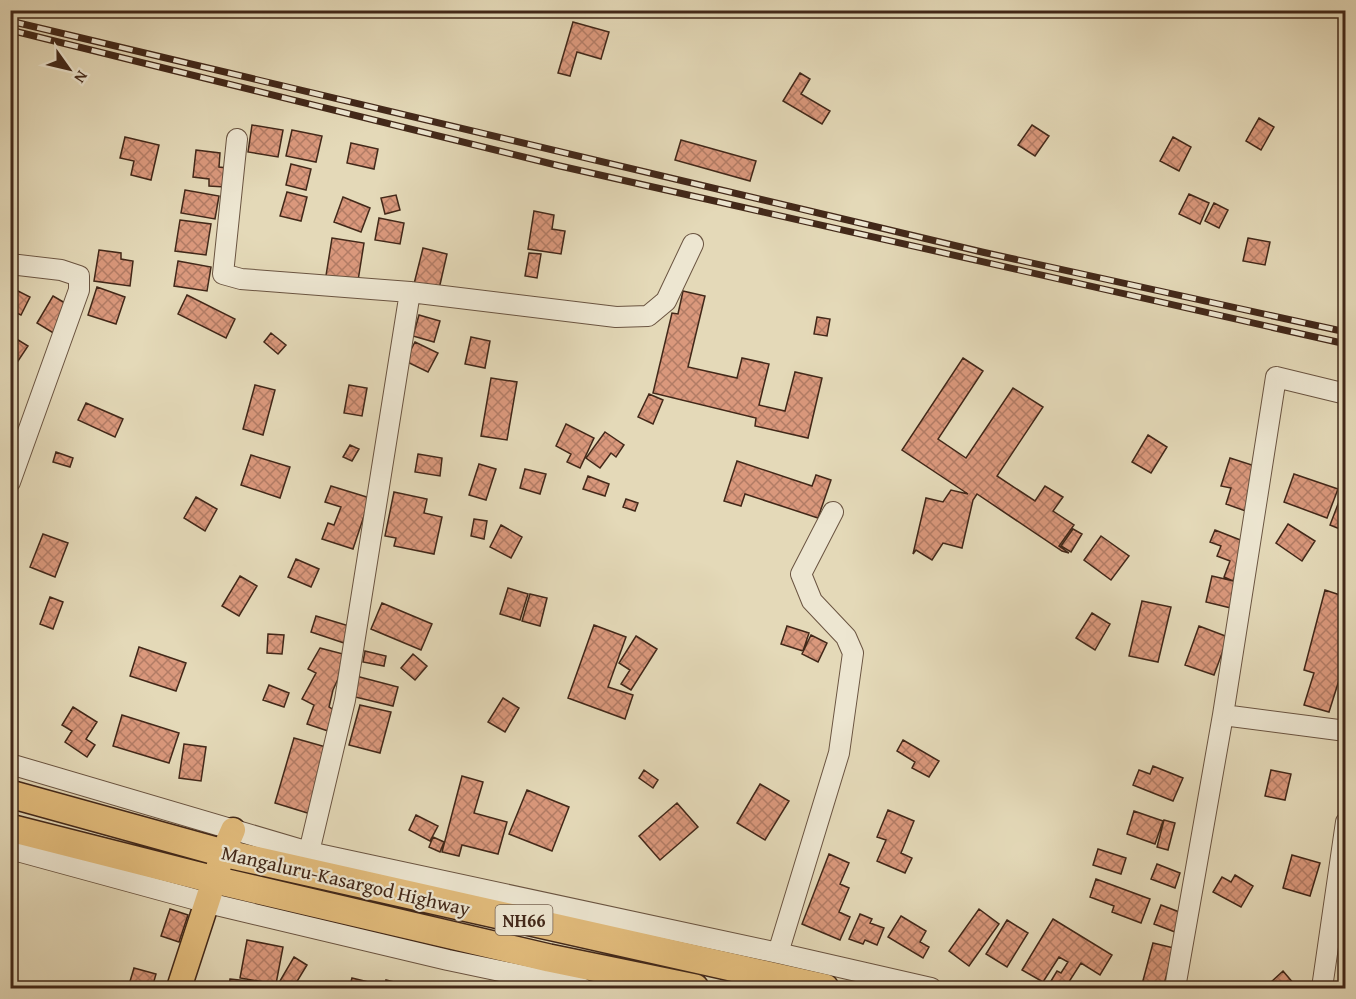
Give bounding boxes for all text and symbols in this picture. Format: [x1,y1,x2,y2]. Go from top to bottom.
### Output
north arrow [39,39,99,99]
text: N [68,66,94,89]
street label: Mangaluru-Kasargod Highway [219,837,473,923]
road number: NH66 [496,905,552,935]

